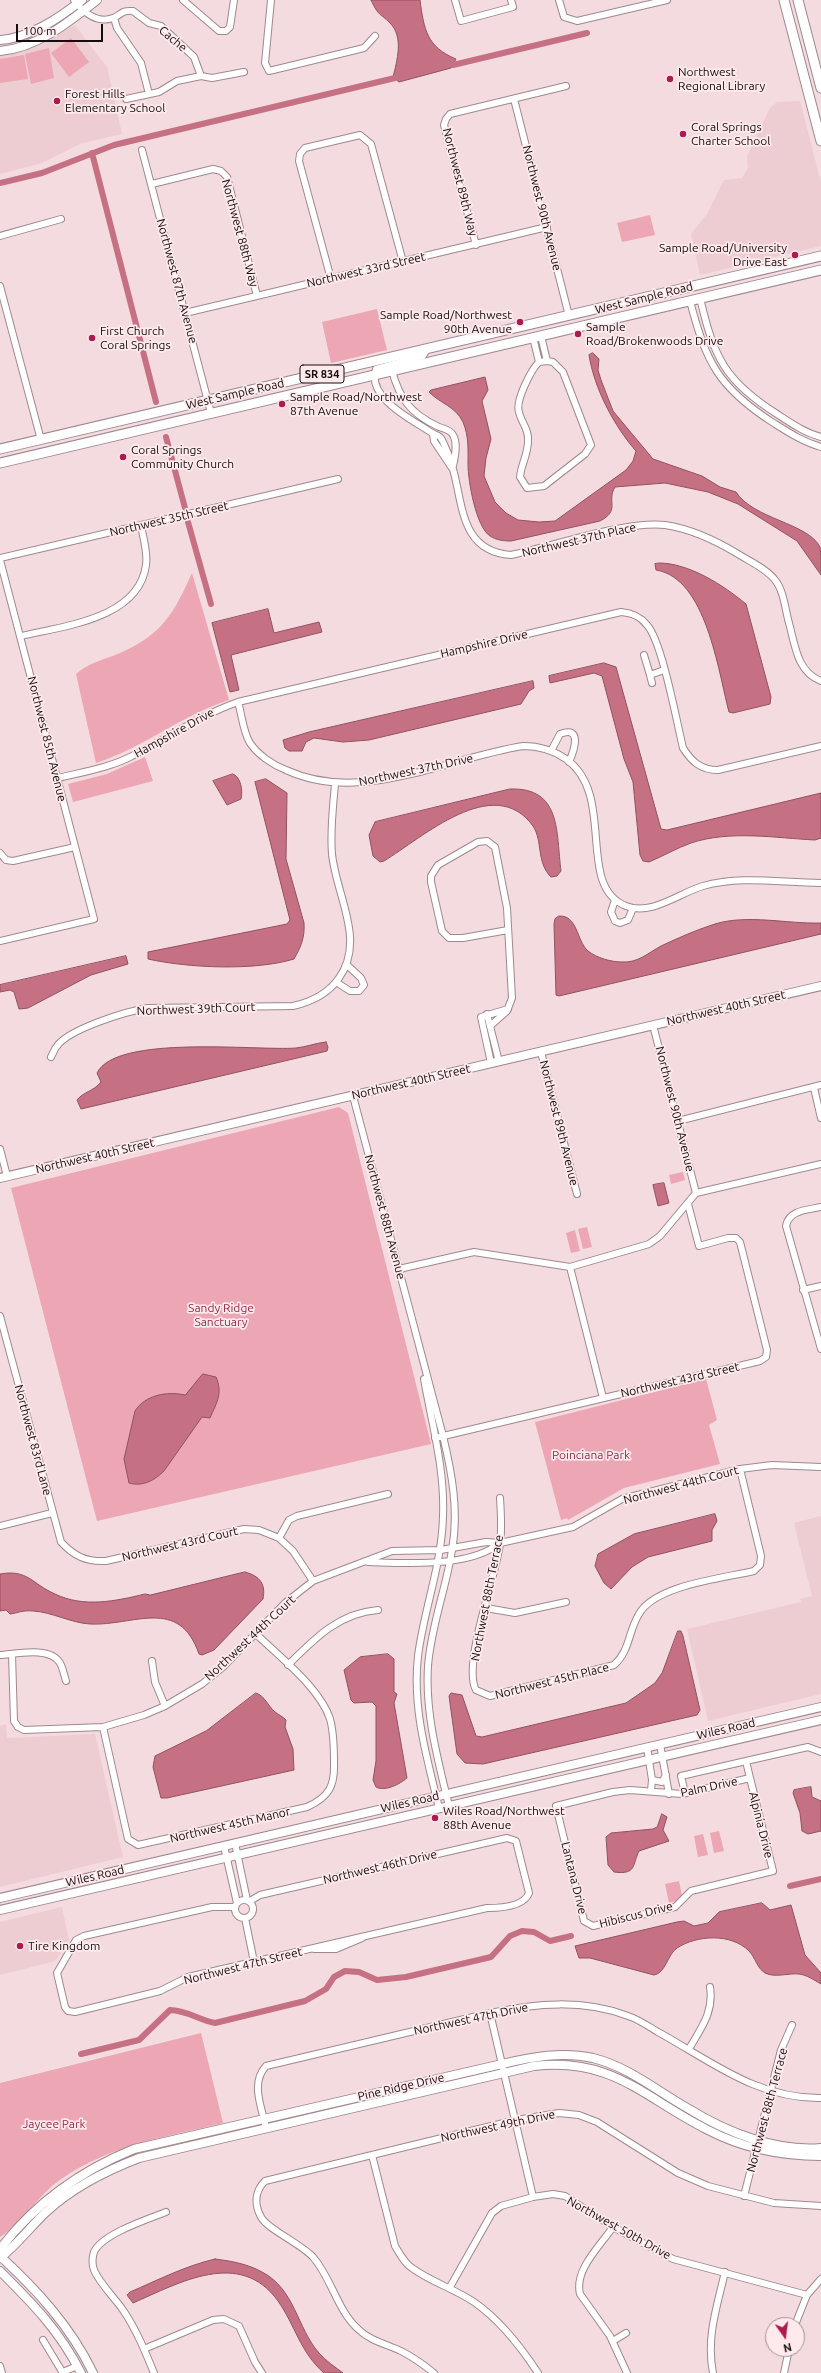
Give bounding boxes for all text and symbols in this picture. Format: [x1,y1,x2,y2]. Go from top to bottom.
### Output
scale bar [18,16,105,42]
street label: Cache [156,23,190,55]
text: 100 m [23,24,56,37]
place label: Northwest Regional Library [678,65,765,93]
marker: Northwest Regional Library [665,74,675,84]
place label: Forest Hills Elementary School [65,87,165,115]
marker: Forest Hills Elementary School [52,96,62,106]
place label: Coral Springs Charter School [691,120,770,148]
street label: Northwest 89th Way [440,126,480,238]
marker: Coral Springs Charter School [678,129,688,139]
street label: Northwest 90th Avenue [519,144,565,272]
street label: Northwest 88th Way [219,178,261,288]
street label: Northwest 87th Avenue [153,217,201,345]
place label: Sample Road/University Drive East [659,241,787,269]
street label: Northwest 33rd Street [305,249,427,291]
marker: Sample Road/University Drive East [790,250,800,260]
street label: West Sample Road [594,279,694,317]
place label: Sample Road/Northwest 90th Avenue [380,308,512,336]
marker: Sample Road/Northwest 90th Avenue [515,317,525,327]
place label: Sample Road/Brokenwoods Drive [586,320,723,348]
place label: First Church Coral Springs [100,324,171,352]
marker: Sample Road/Brokenwoods Drive [573,329,583,339]
marker: First Church Coral Springs [87,333,97,343]
road number: SR 834 [300,365,344,383]
street label: West Sample Road [185,376,285,412]
place label: Sample Road/Northwest 87th Avenue [290,390,422,418]
marker: Sample Road/Northwest 87th Avenue [277,399,287,409]
place label: Coral Springs Community Church [131,443,234,471]
marker: Coral Springs Community Church [118,452,128,462]
street label: Northwest 35th Street [108,498,230,540]
street label: Northwest 37th Place [520,520,638,560]
street label: Hampshire Drive [439,627,529,661]
street label: Northwest 85th Avenue [24,675,70,803]
street label: Hampshire Drive [132,705,216,761]
street label: Northwest 37th Drive [358,751,474,789]
street label: Northwest 40th Street [665,987,787,1029]
street label: Northwest 39th Court [136,1000,256,1018]
street label: Northwest 90th Avenue [652,1045,698,1173]
street label: Northwest 89th Avenue [536,1059,582,1187]
street label: Northwest 40th Street [350,1061,472,1103]
street label: Northwest 40th Street [34,1135,156,1177]
street label: Northwest 88th Avenue [361,1153,409,1281]
park label: Sandy Ridge Sanctuary [188,1301,254,1329]
street label: Northwest 43rd Street [619,1359,741,1401]
street label: Northwest 83rd Lane [11,1383,55,1497]
park label: Poinciana Park [552,1448,630,1462]
street label: Northwest 44th Court [622,1463,740,1507]
street label: Northwest 43rd Court [121,1524,239,1564]
street label: Northwest 88th Terrace [468,1534,506,1662]
street label: Northwest 44th Court [202,1592,298,1684]
street label: Northwest 45th Place [494,1660,610,1702]
street label: Wiles Road [695,1715,757,1743]
street label: Palm Drive [679,1774,739,1800]
street label: Wiles Road [379,1788,441,1816]
street label: Alpinia Drive [746,1790,776,1860]
street label: Northwest 45th Manor [168,1804,292,1846]
place label: Wiles Road/Northwest 88th Avenue [443,1804,565,1832]
marker: Wiles Road/Northwest 88th Avenue [430,1813,440,1823]
street label: Lantana Drive [558,1840,590,1916]
street label: Northwest 46th Drive [322,1847,438,1887]
street label: Wiles Road [64,1862,126,1890]
street label: Hibiscus Drive [598,1899,674,1931]
place label: Tire Kingdom [28,1939,100,1953]
marker: Tire Kingdom [15,1941,25,1951]
street label: Northwest 47th Street [182,1944,304,1988]
street label: Northwest 47th Drive [413,2000,529,2038]
street label: Northwest 88th Terrace [743,2046,791,2174]
street label: Pine Ridge Drive [356,2070,446,2104]
street label: Northwest 49th Drive [440,2107,556,2145]
park label: Jaycee Park [22,2117,86,2131]
street label: Northwest 50th Drive [565,2193,673,2263]
north arrow [765,2317,805,2357]
text: N [782,2341,793,2354]

